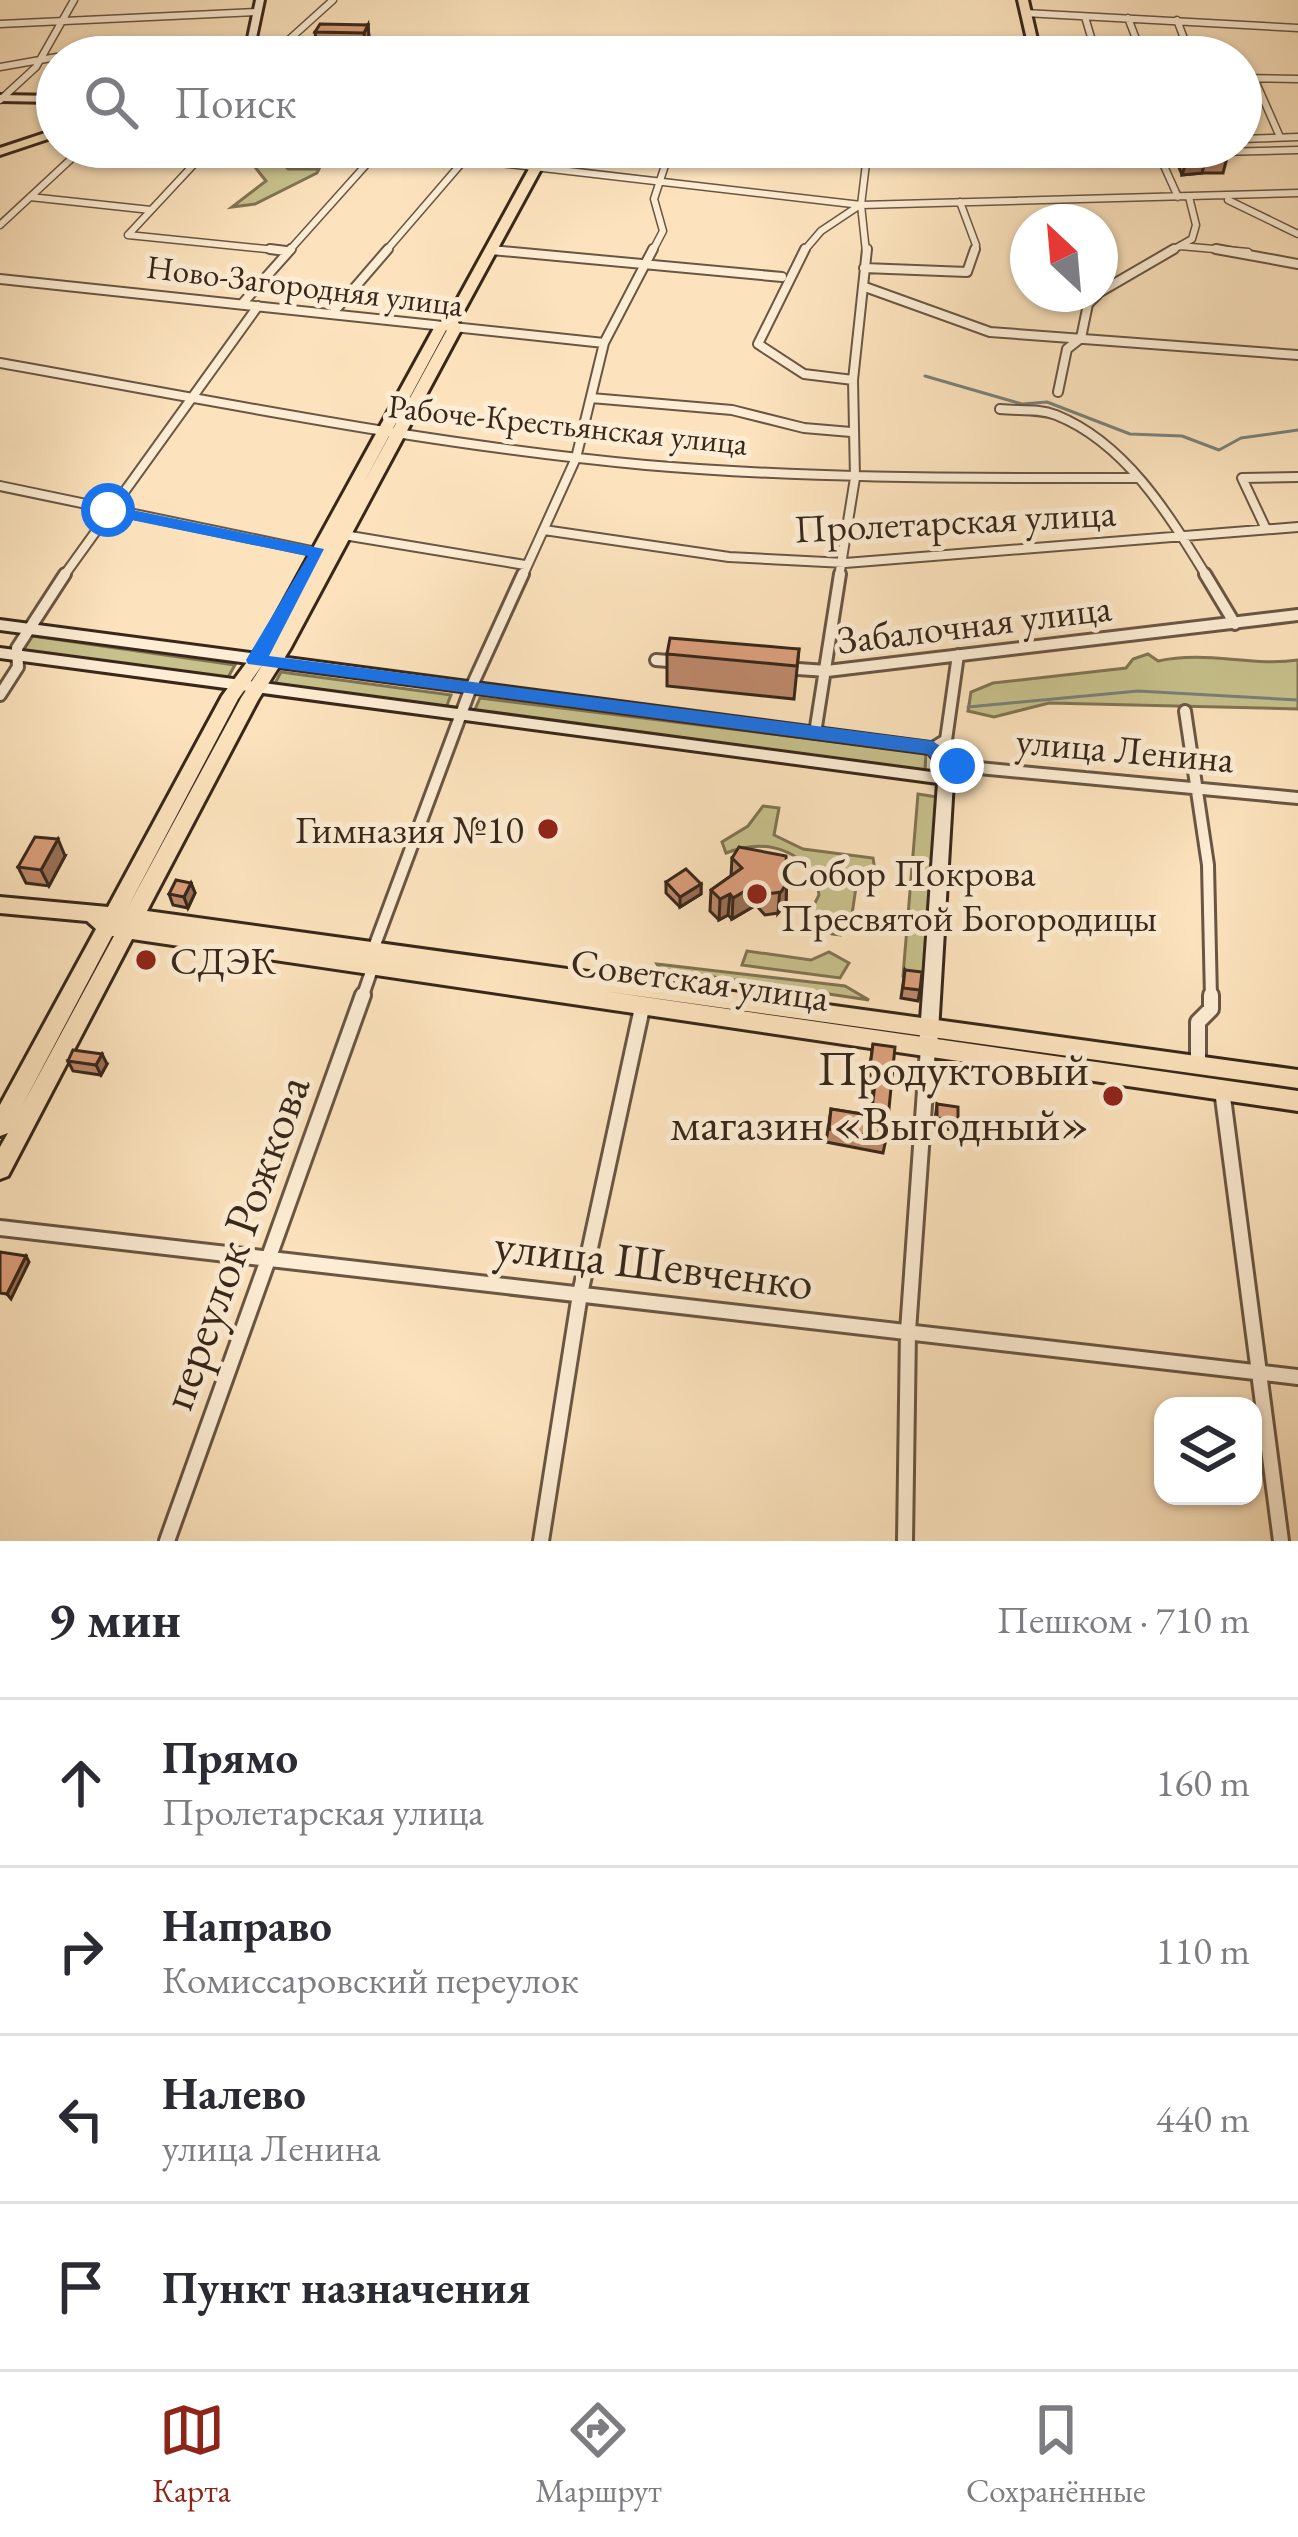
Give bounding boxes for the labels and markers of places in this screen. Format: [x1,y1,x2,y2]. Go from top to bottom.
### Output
place label: Гимназия №10 [295,804,524,855]
marker: Гимназия №10 [535,816,561,842]
place label: Собор Покрова Пресвятой Богородицы [781,847,1157,943]
marker: Собор Покрова Пресвятой Богородицы [744,881,770,907]
place label: СДЭК [170,935,277,986]
marker: СДЭК [133,947,159,973]
place label: Продуктовый магазин «Выгодный» [670,1037,1089,1154]
marker: Продуктовый магазин «Выгодный» [1100,1083,1126,1109]

